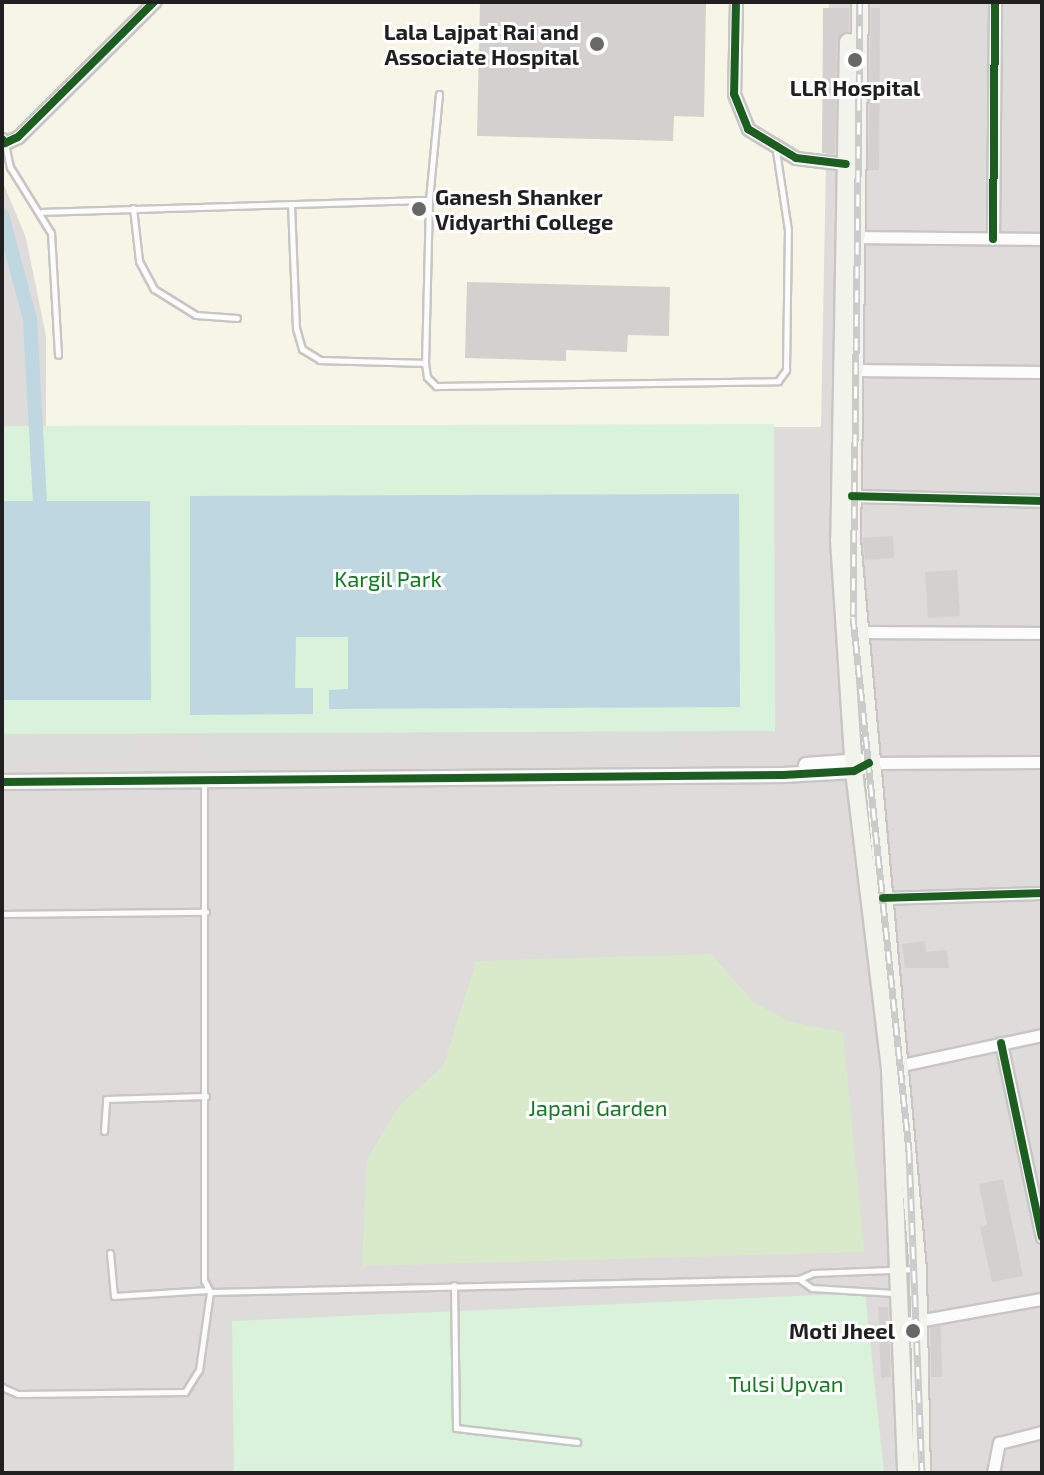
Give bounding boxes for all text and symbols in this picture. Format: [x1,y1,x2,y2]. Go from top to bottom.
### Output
place label: Lala Lajpat Rai and Associate Hospital [384,18,579,70]
marker: Lala Lajpat Rai and Associate Hospital [586,33,608,55]
marker: LLR Hospital [844,49,866,71]
place label: LLR Hospital [790,75,920,101]
place label: Ganesh Shanker Vidyarthi College [435,183,613,234]
marker: Ganesh Shanker Vidyarthi College [410,200,428,218]
park label: Kargil Park [334,566,442,592]
park label: Japani Garden [528,1095,668,1121]
place label: Moti Jheel [789,1318,895,1344]
marker: Moti Jheel [902,1320,924,1342]
park label: Tulsi Upvan [728,1371,844,1397]

